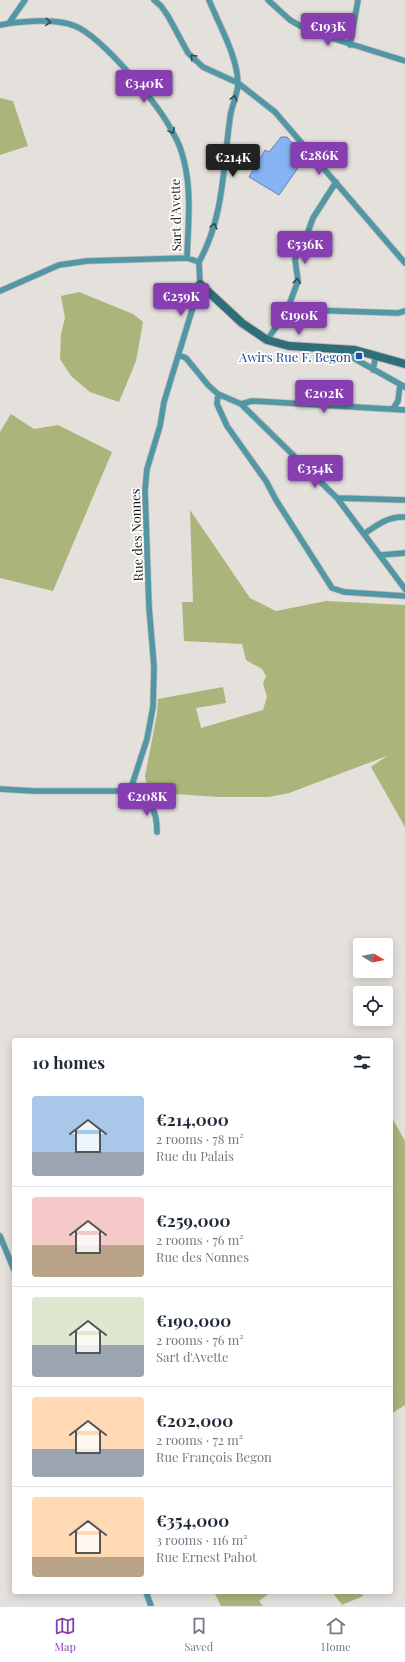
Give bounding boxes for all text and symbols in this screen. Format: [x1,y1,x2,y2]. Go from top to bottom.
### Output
pin: €193K [300,13,356,47]
one-way arrow [45,17,51,26]
text: €193K [310,17,346,34]
one-way arrow [190,54,198,62]
pin: €340K [116,70,172,104]
text: €340K [125,74,163,91]
one-way arrow [230,95,238,102]
one-way arrow [167,127,174,134]
pin: €286K [291,142,347,176]
pin: €214K [205,144,261,178]
text: €286K [300,146,338,163]
text: €214K [215,148,251,165]
street label: Sart d'Avette [166,178,184,251]
one-way arrow [209,223,218,230]
pin: €536K [277,231,333,265]
text: €536K [286,235,324,252]
one-way arrow [292,278,301,284]
pin: €259K [153,283,209,317]
text: €259K [162,287,200,304]
pin: €190K [271,302,327,336]
text: €190K [280,306,318,323]
place label: Awirs Rue F. Begon [238,348,351,365]
marker: Awirs Rue F. Begon [354,351,364,361]
pin: €202K [296,380,352,414]
text: €202K [304,384,344,401]
pin: €354K [287,455,343,489]
text: €354K [297,459,333,476]
street label: Rue des Nonnes [126,488,146,582]
pin: €208K [119,783,175,817]
text: €208K [127,787,167,804]
north arrow [353,938,393,978]
map controls [353,938,393,1026]
button: locate [353,986,393,1026]
text: 10 homes [32,1051,105,1073]
icon: filters [351,1051,373,1073]
text: €214,000 [156,1108,229,1130]
icon: home [64,1112,112,1160]
text: 2 rooms · 78 m² [156,1130,244,1147]
text: Rue du Palais [156,1147,234,1164]
text: €259,000 [156,1209,230,1231]
icon: home [64,1213,112,1261]
text: 2 rooms · 76 m² [156,1231,244,1248]
text: Rue des Nonnes [156,1248,249,1265]
text: €190,000 [156,1309,231,1331]
icon: home [64,1313,112,1361]
text: 2 rooms · 76 m² [156,1331,244,1348]
text: Sart d'Avette [156,1348,229,1365]
text: €202,000 [156,1409,233,1431]
icon: home [64,1413,112,1461]
text: 2 rooms · 72 m² [156,1431,243,1448]
text: Rue François Begon [156,1448,272,1465]
text: €354,000 [156,1509,229,1531]
icon: home [64,1513,112,1561]
text: 3 rooms · 116 m² [156,1531,248,1548]
text: Rue Ernest Pahot [156,1548,257,1565]
tab: Map [54,1615,76,1654]
tab: Saved [184,1615,213,1654]
tab: Home [321,1615,351,1654]

